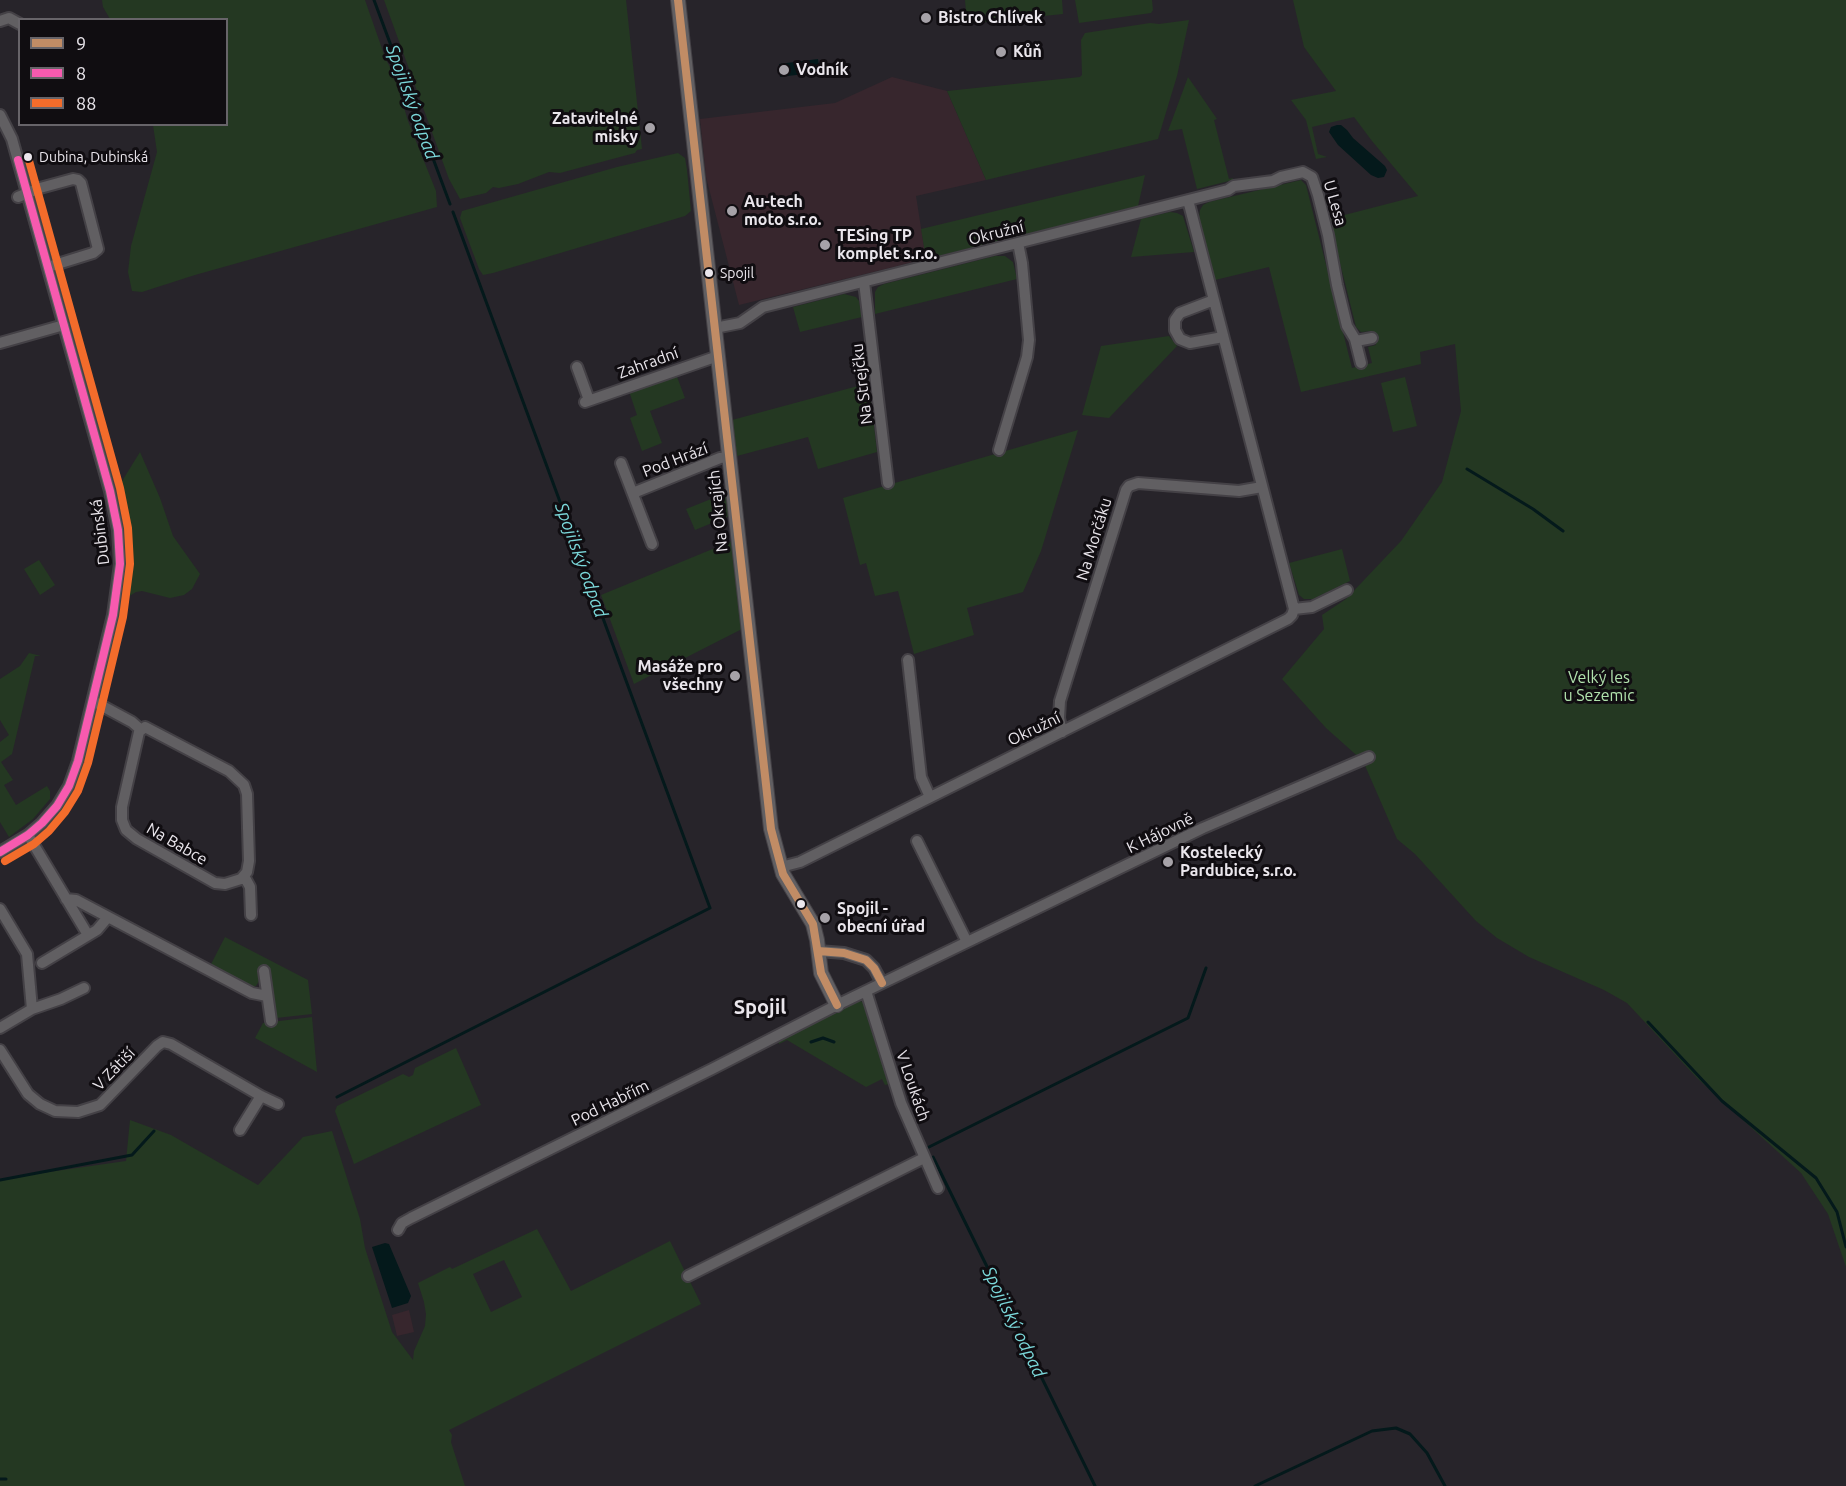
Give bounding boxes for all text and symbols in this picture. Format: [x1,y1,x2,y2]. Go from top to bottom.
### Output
place label: Bistro Chlívek [938,8,1043,28]
marker: Bistro Chlívek [919,11,933,25]
legend [18,18,228,126]
text: 9 [76,33,86,53]
water label: Spojilský odpad [381,41,443,163]
place label: Kůň [1013,42,1042,62]
marker: Kůň [994,45,1008,59]
place label: Vodník [796,60,848,80]
text: 8 [76,63,86,83]
marker: Vodník [777,63,791,77]
text: 88 [76,93,96,113]
place label: Zatavitelné misky [552,109,638,147]
marker: Zatavitelné misky [643,121,657,135]
place label: Dubina, Dubinská [39,149,148,165]
marker: Dubina, Dubinská [22,151,34,163]
street label: U Lesa [1319,178,1351,228]
place label: Au-tech moto s.r.o. [744,192,821,230]
marker: Au-tech moto s.r.o. [725,204,739,218]
street label: Okružní [966,217,1026,249]
place label: TESing TP komplet s.r.o. [837,226,937,264]
marker: TESing TP komplet s.r.o. [818,238,832,252]
place label: Spojil [720,265,754,281]
marker: Spojil [703,267,715,279]
street label: Na Strejčku [848,342,876,426]
street label: Zahradní [615,343,681,383]
street label: Pod Hrází [640,439,710,481]
street label: Na Okrajích [704,469,732,553]
street label: Na Morčáku [1072,495,1116,583]
street label: Dubinská [86,498,114,566]
water label: Spojilský odpad [550,499,612,621]
place label: Masáže pro všechny [638,657,723,695]
park label: Velký les u Sezemic [1563,668,1635,706]
marker: Masáže pro všechny [728,669,742,683]
street label: Okružní [1005,708,1063,750]
street label: K Hájovně [1124,809,1196,857]
street label: Na Babce [143,819,211,869]
place label: Kostelecký Pardubice, s.r.o. [1180,843,1296,881]
marker: Kostelecký Pardubice, s.r.o. [1161,855,1175,869]
unlabelled marker [795,898,807,910]
place label: Spojil - obecní úřad [837,899,925,937]
marker: Spojil - obecní úřad [818,911,832,925]
district label: Spojil [734,995,786,1019]
street label: V Zátiší [89,1044,139,1094]
street label: V Loukách [892,1048,934,1124]
street label: Pod Habřím [568,1076,652,1130]
water label: Spojilský odpad [978,1263,1050,1381]

